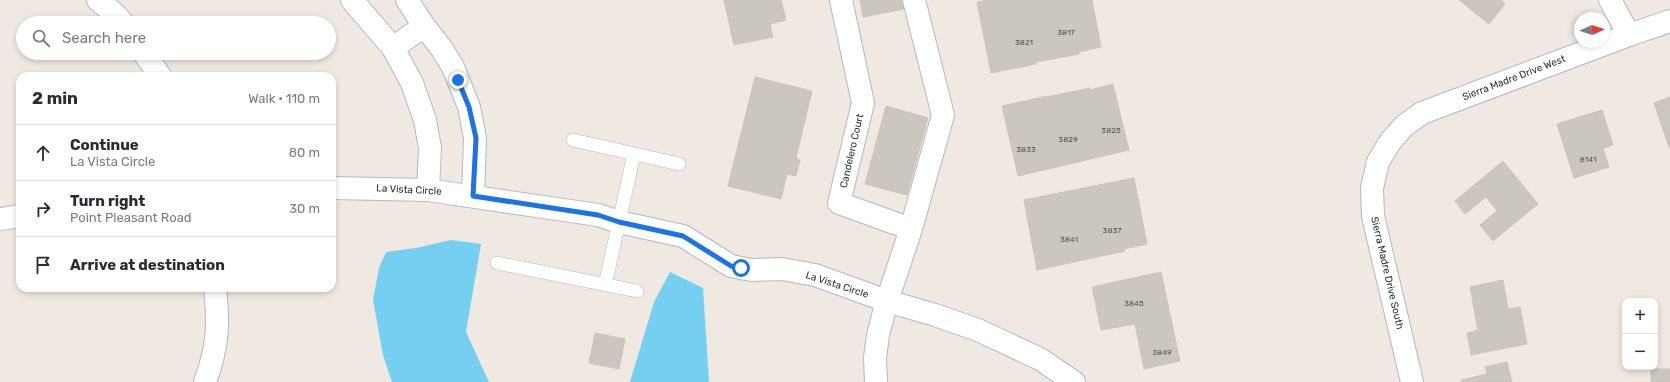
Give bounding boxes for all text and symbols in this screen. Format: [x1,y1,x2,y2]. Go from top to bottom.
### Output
north arrow [1574,12,1610,48]
search box [16,16,336,60]
icon: search [30,27,52,49]
house number: 3817 [1057,28,1075,37]
text: Search here [62,29,146,47]
house number: 3821 [1015,38,1033,47]
street label: Sierra Madre Drive West [1461,53,1567,103]
route end [449,71,467,89]
text: 2 min [32,88,78,108]
text: Walk · 110 m [248,91,320,106]
street label: Candelero Court [838,113,866,189]
house number: 3825 [1101,126,1121,135]
house number: 3829 [1058,135,1078,144]
text: Continue [70,136,139,154]
icon: ahead [32,142,54,164]
text: 80 m [289,145,320,160]
house number: 3833 [1016,145,1036,154]
text: La Vista Circle [70,154,155,169]
house number: 8141 [1580,155,1596,164]
street label: La Vista Circle [376,182,442,198]
text: Turn right [70,192,145,210]
icon: right [32,198,54,220]
text: 30 m [289,201,320,216]
text: Point Pleasant Road [70,210,192,225]
street label: Sierra Madre Drive South [1368,215,1406,331]
house number: 3837 [1103,226,1121,235]
house number: 3841 [1060,235,1078,244]
icon: arrive [32,254,54,276]
text: Arrive at destination [70,256,225,274]
route start [732,259,750,277]
street label: La Vista Circle [804,269,870,301]
map controls [1622,298,1658,370]
button: + [1622,298,1658,334]
house number: 3845 [1124,299,1144,308]
button: − [1622,334,1658,370]
house number: 3849 [1152,348,1172,357]

